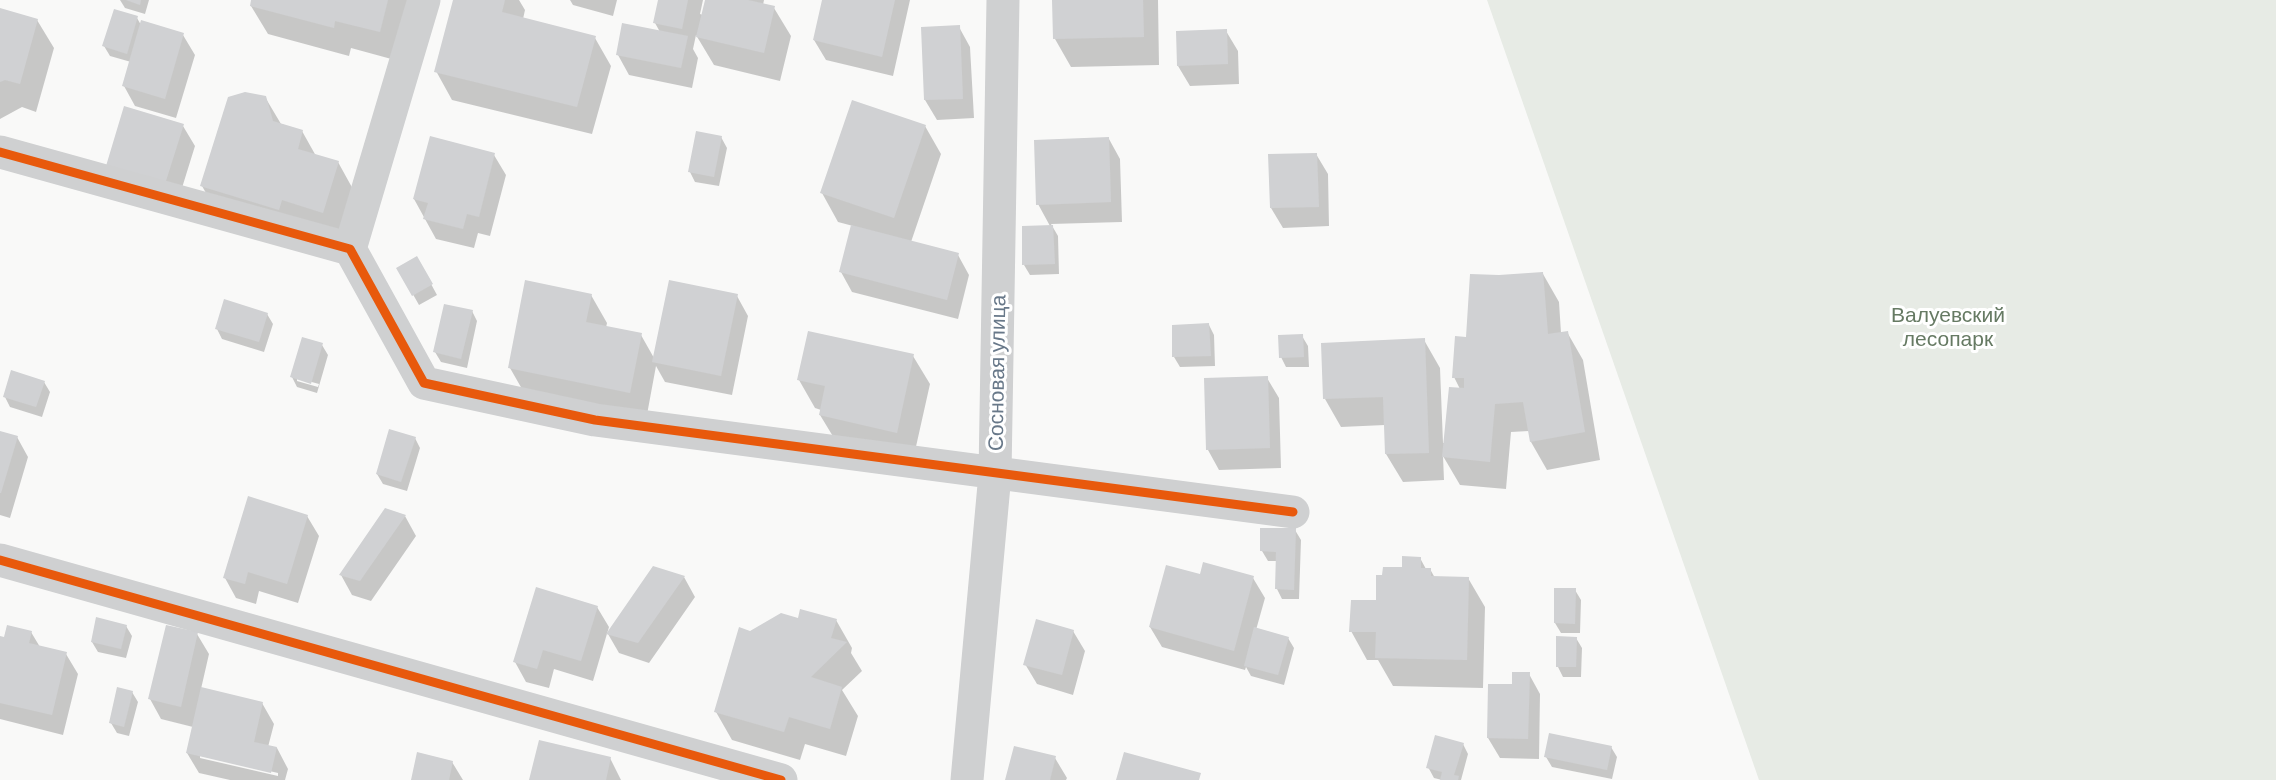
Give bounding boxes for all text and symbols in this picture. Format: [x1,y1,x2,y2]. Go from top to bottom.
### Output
street label: Сосновая улица [983,295,1011,451]
park label: Валуевский лесопарк [1891,302,2005,352]

